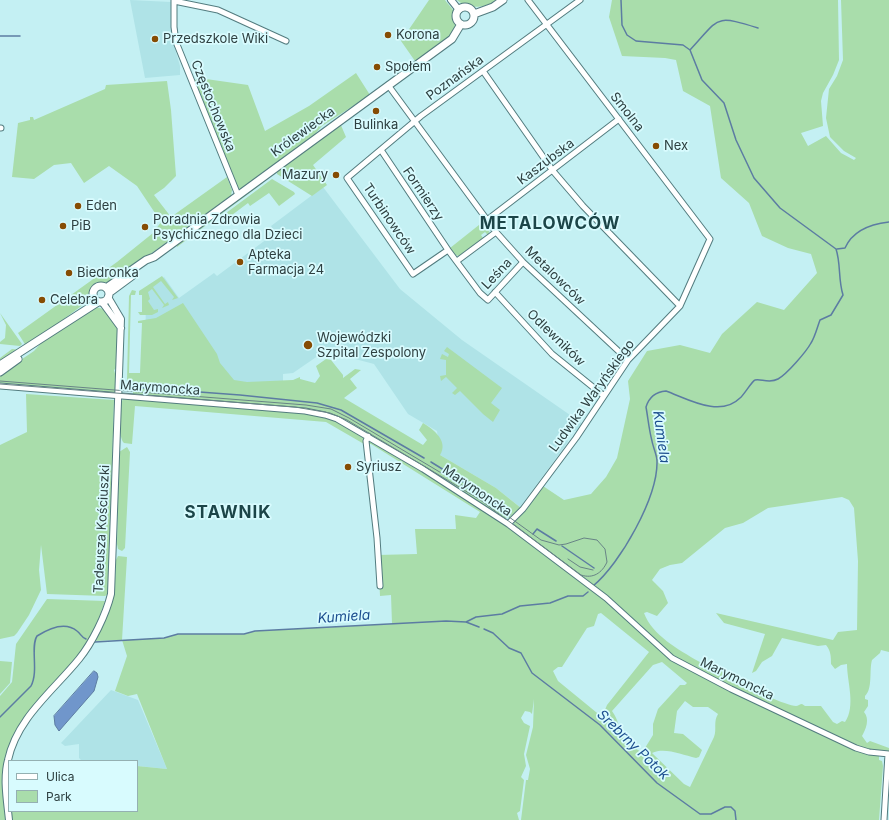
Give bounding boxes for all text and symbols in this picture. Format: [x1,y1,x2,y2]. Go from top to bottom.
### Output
place label: Korona [396,27,439,43]
marker: Korona [383,30,393,40]
place label: Przedszkole Wiki [163,31,268,47]
marker: Przedszkole Wiki [150,34,160,44]
street label: Poznańska [423,52,487,104]
street label: Częstochowska [188,58,238,154]
place label: Społem [385,59,431,75]
marker: Społem [372,62,382,72]
street label: Smolna [607,89,647,135]
street label: Królewiecka [268,104,338,160]
marker: Bulinka [371,106,381,116]
place label: Bulinka [354,117,398,133]
street label: Kaszubska [515,136,577,188]
place label: Nex [664,138,688,154]
marker: Nex [651,141,661,151]
street label: Formierzy [399,164,447,224]
place label: Mazury [282,167,328,183]
marker: Mazury [331,170,341,180]
street label: Turbinowców [359,180,419,258]
place label: Eden [86,198,117,214]
marker: Eden [73,201,83,211]
place label: Poradnia Zdrowia Psychicznego dla Dzieci [153,212,303,243]
district label: METALOWCÓW [480,214,620,234]
place label: PiB [71,218,91,234]
marker: PiB [58,221,68,231]
marker: Poradnia Zdrowia Psychicznego dla Dzieci [140,222,150,232]
street label: Metalowców [522,243,588,309]
place label: Apteka Farmacja 24 [248,247,324,278]
street label: Leśna [479,255,515,293]
marker: Apteka Farmacja 24 [235,257,245,267]
place label: Biedronka [77,265,139,281]
marker: Biedronka [64,268,74,278]
place label: Celebra [50,292,98,308]
marker: Celebra [37,295,47,305]
street label: Odlewników [524,306,588,370]
place label: Wojewódzki Szpital Zespolony [317,330,426,361]
street label: Ludwika Waryńskiego [546,337,638,455]
marker: Wojewódzki Szpital Zespolony [302,339,314,351]
street label: Marymoncka [119,377,201,399]
water label: Kumiela [649,410,673,464]
place label: Syriusz [356,459,402,475]
marker: Syriusz [343,462,353,472]
street label: Marymoncka [439,462,515,520]
street label: Tadeusza Kościuszki [91,464,113,594]
district label: STAWNIK [184,503,272,523]
water label: Kumiela [317,607,371,627]
street label: Marymoncka [698,654,776,704]
water label: Srebrny Potok [593,706,673,784]
legend [8,760,138,812]
text: Ulica [46,769,74,784]
text: Park [46,789,72,804]

